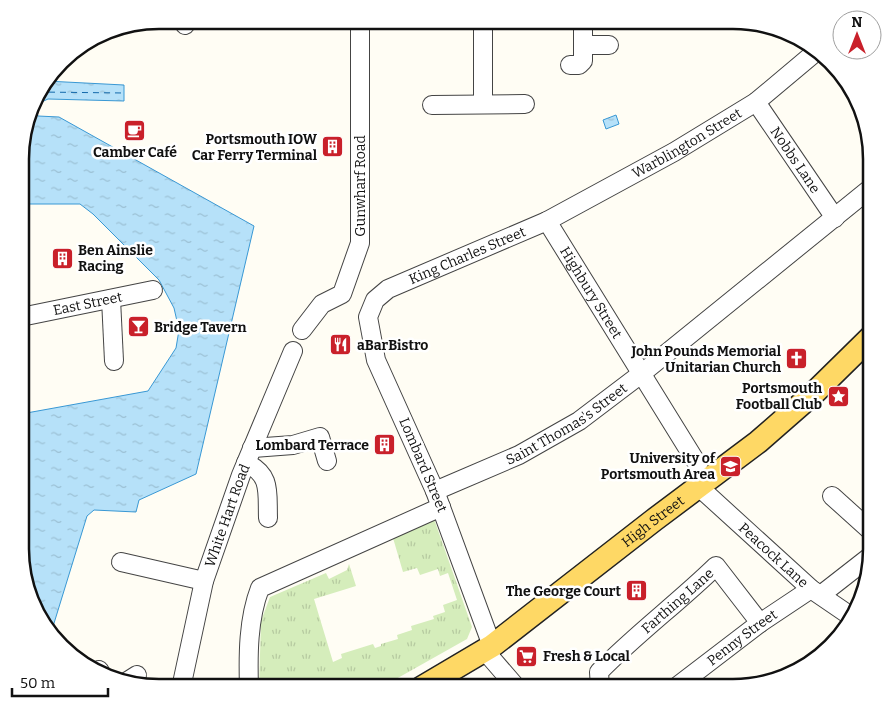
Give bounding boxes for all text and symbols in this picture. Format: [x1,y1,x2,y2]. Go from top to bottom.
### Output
north arrow [832,10,882,60]
text: N [852,14,863,31]
street label: Warblington Street [629,104,745,182]
cafe icon: Camber Café [123,118,147,142]
street label: Nobbs Lane [767,123,824,196]
place label: Portsmouth IOW Car Ferry Terminal [192,131,318,164]
building icon: Portsmouth IOW Car Ferry Terminal [321,135,345,159]
street label: Gunwharf Road [352,135,369,237]
place label: Camber Café [93,144,177,161]
street label: King Charles Street [406,223,528,288]
place label: Ben Ainslie Racing [78,242,153,275]
street label: Highbury Street [556,243,626,341]
building icon: Ben Ainslie Racing [50,246,74,270]
street label: East Street [51,288,124,319]
bar icon: Bridge Tavern [126,315,150,339]
place label: Bridge Tavern [154,319,246,336]
restaurant icon: aBarBistro [329,333,353,357]
place label: aBarBistro [357,337,428,354]
place label: John Pounds Memorial Unitarian Church [630,343,782,376]
church icon: John Pounds Memorial Unitarian Church [785,347,809,371]
street label: Saint Thomas's Street [503,379,630,468]
place label: Portsmouth Football Club [736,380,822,413]
place icon: Portsmouth Football Club [826,384,850,408]
street label: Lombard Street [395,415,451,515]
building icon: Lombard Terrace [373,433,397,457]
place label: Lombard Terrace [256,437,369,454]
place label: University of Portsmouth Area [601,450,716,483]
school or university icon: University of Portsmouth Area [719,454,743,478]
street label: White Hart Road [201,461,253,569]
street label: High Street [618,492,687,551]
street label: Peacock Lane [735,519,812,591]
street label: Farthing Lane [638,564,717,637]
building icon: The George Court [625,579,649,603]
place label: The George Court [506,583,621,600]
street label: Penny Street [704,606,780,669]
supermarket icon: Fresh & Local [515,644,539,668]
place label: Fresh & Local [543,648,631,665]
scale bar [12,666,109,698]
text: 50 m [20,674,56,692]

